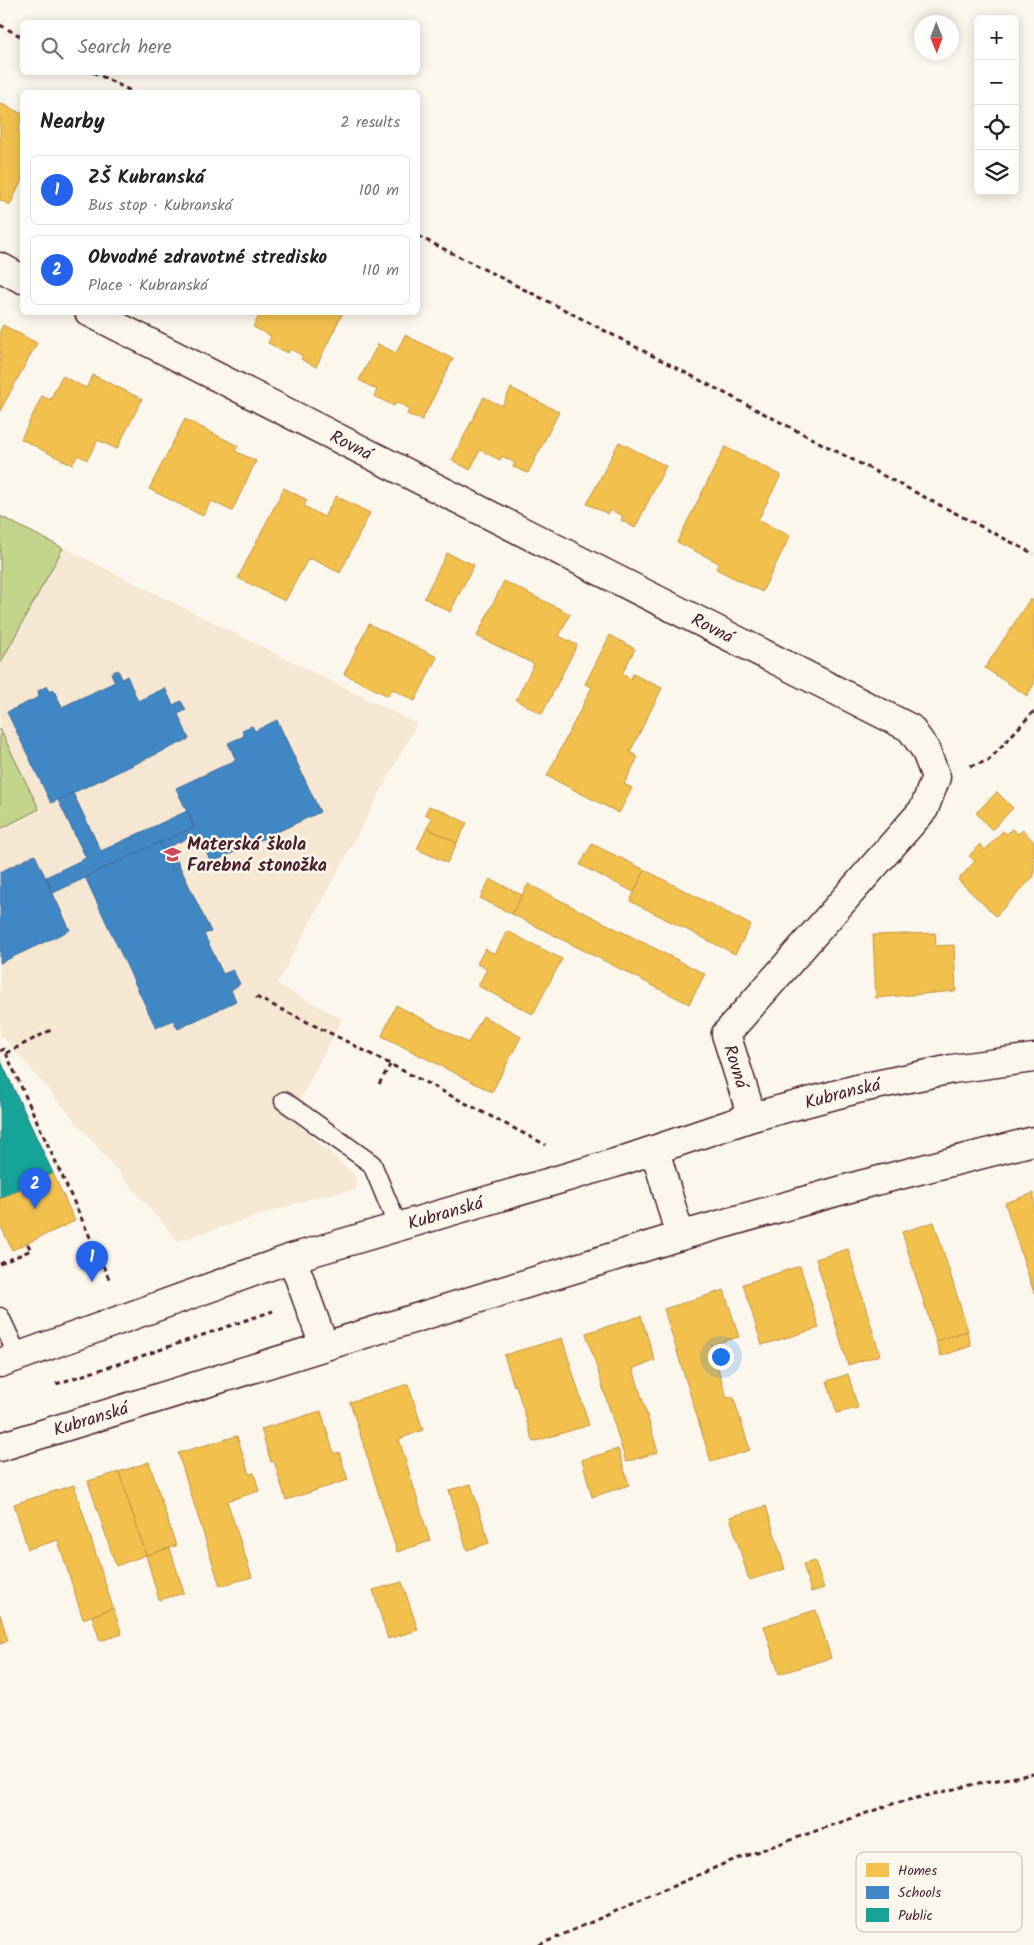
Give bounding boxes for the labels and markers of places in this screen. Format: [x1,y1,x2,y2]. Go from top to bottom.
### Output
place label: Materská škola Farebná stonožka [187,831,327,881]
school or university icon: Materská škola Farebná stonožka [163,844,183,864]
pin: 2 [19,1168,51,1209]
pin: 1 [76,1241,108,1282]

